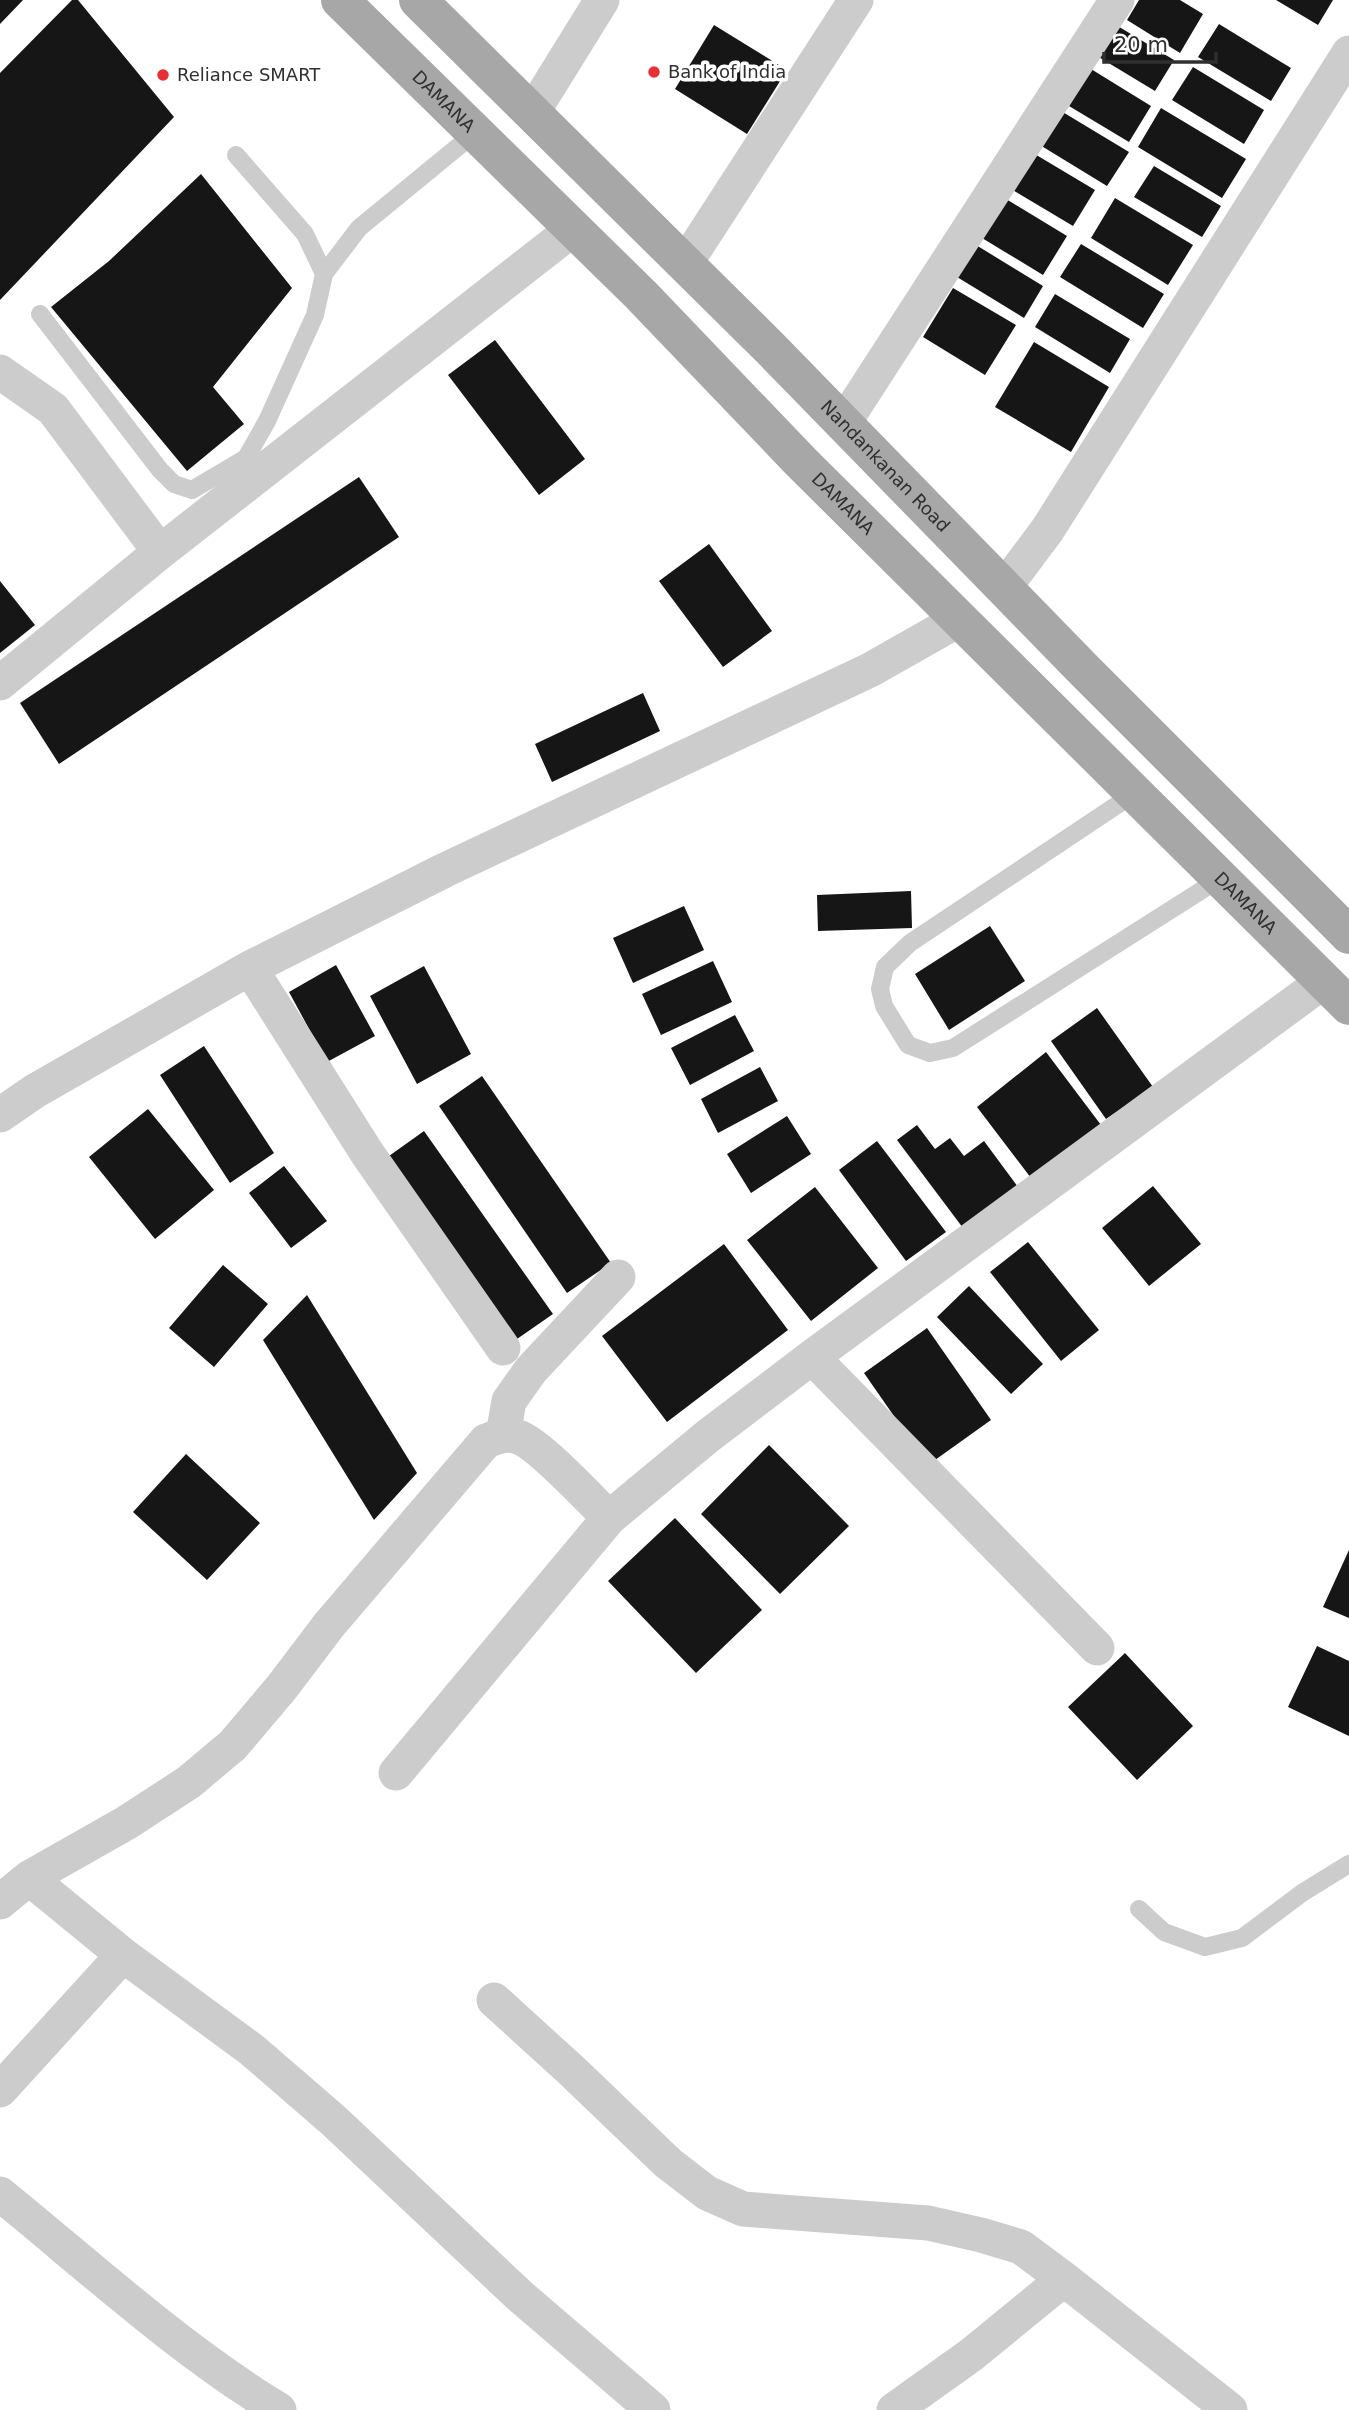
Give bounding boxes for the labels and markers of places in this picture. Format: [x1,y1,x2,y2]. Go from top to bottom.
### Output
place label: Bank of India [668,61,786,82]
place label: Reliance SMART [177,64,321,85]
marker: Bank of India [646,64,662,80]
marker: Reliance SMART [155,67,171,83]

